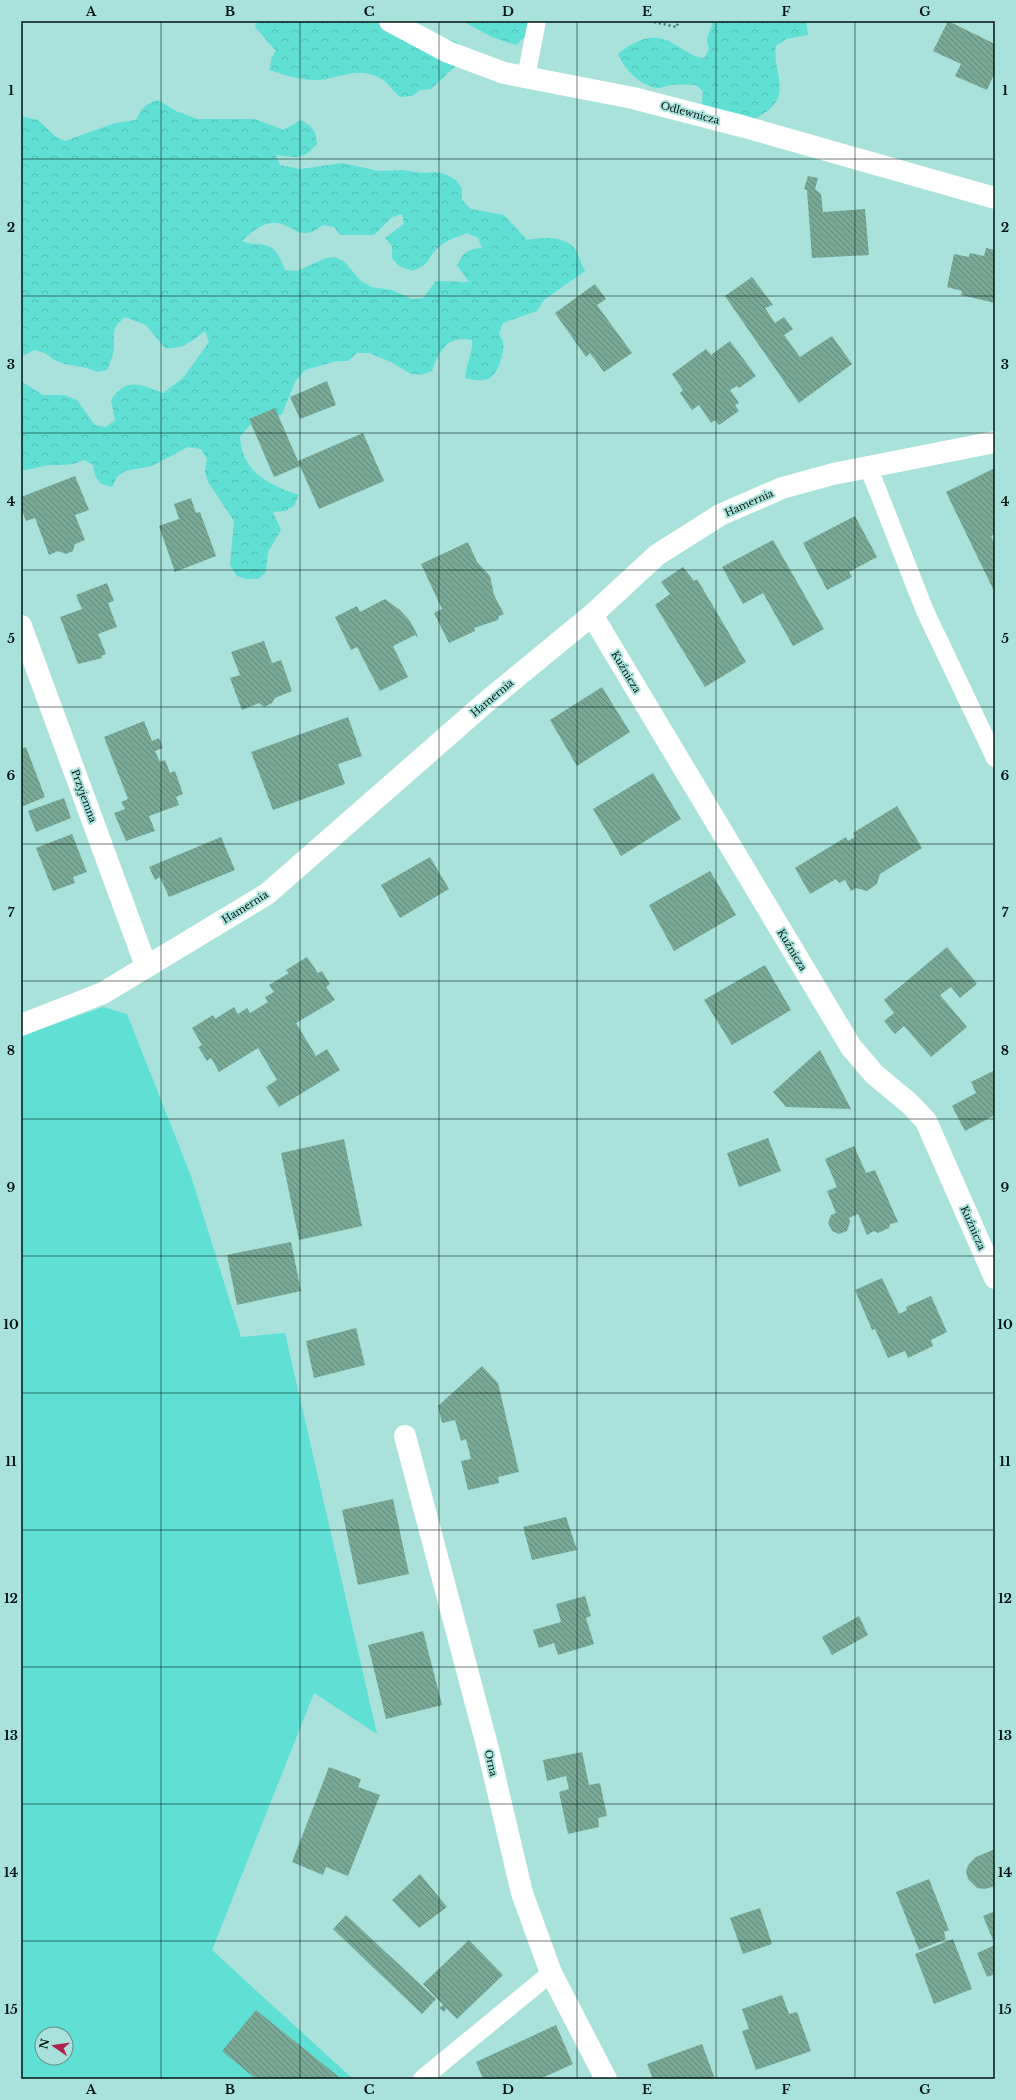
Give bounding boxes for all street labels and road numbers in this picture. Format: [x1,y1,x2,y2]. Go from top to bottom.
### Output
street label: Odlewnicza [659,99,721,127]
street label: Hamernia [723,486,776,519]
street label: Kuźnicza [608,649,644,696]
street label: Hamernia [468,676,516,720]
street label: Przyjemna [68,768,100,825]
street label: Hamernia [220,888,271,926]
street label: Kuźnicza [774,927,810,974]
street label: Kuźnicza [958,1204,989,1252]
street label: Orna [482,1749,500,1778]

